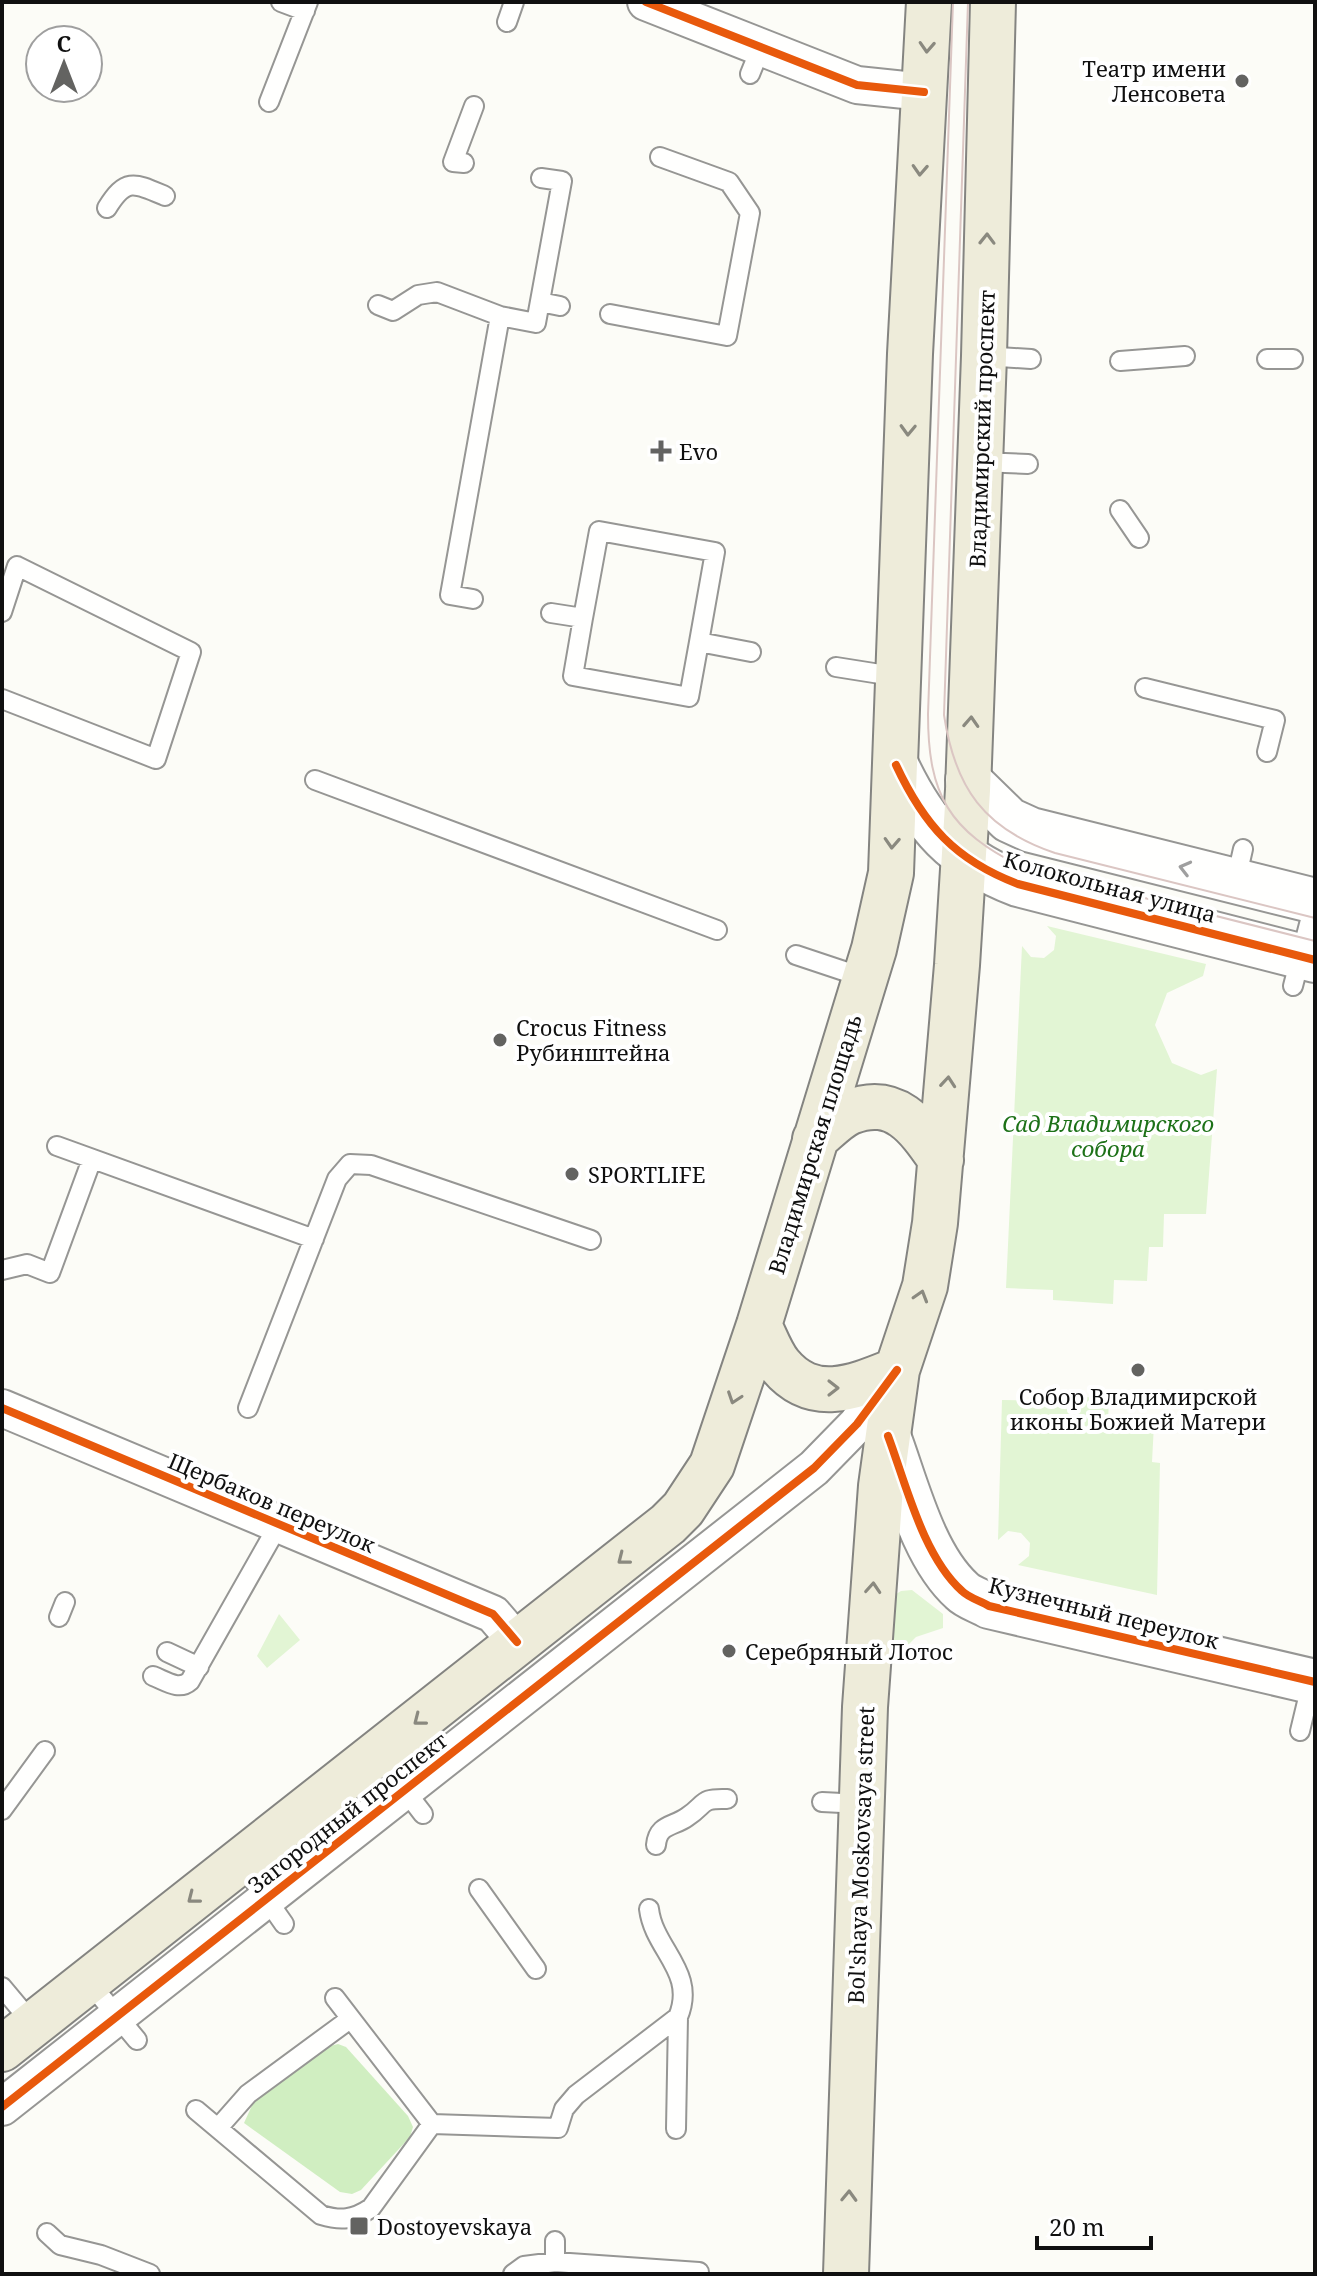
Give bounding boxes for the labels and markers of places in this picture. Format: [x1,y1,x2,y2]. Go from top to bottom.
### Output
place label: Театр имени Ленсовета [1082,53,1226,108]
marker: Театр имени Ленсовета [1233,72,1251,90]
place label: Evo [679,436,718,466]
marker: Evo [650,440,672,462]
place label: Crocus Fitness Рубинштейна [516,1012,671,1067]
marker: Crocus Fitness Рубинштейна [491,1031,509,1049]
place label: SPORTLIFE [588,1159,706,1189]
marker: SPORTLIFE [563,1165,581,1183]
marker: Собор Владимирской иконы Божией Матери [1129,1361,1147,1379]
place label: Собор Владимирской иконы Божией Матери [1010,1381,1266,1436]
place label: Серебряный Лотос [745,1636,953,1666]
marker: Серебряный Лотос [720,1642,738,1660]
place label: Dostoyevskaya [377,2211,532,2241]
marker: Dostoyevskaya [348,2215,370,2237]

